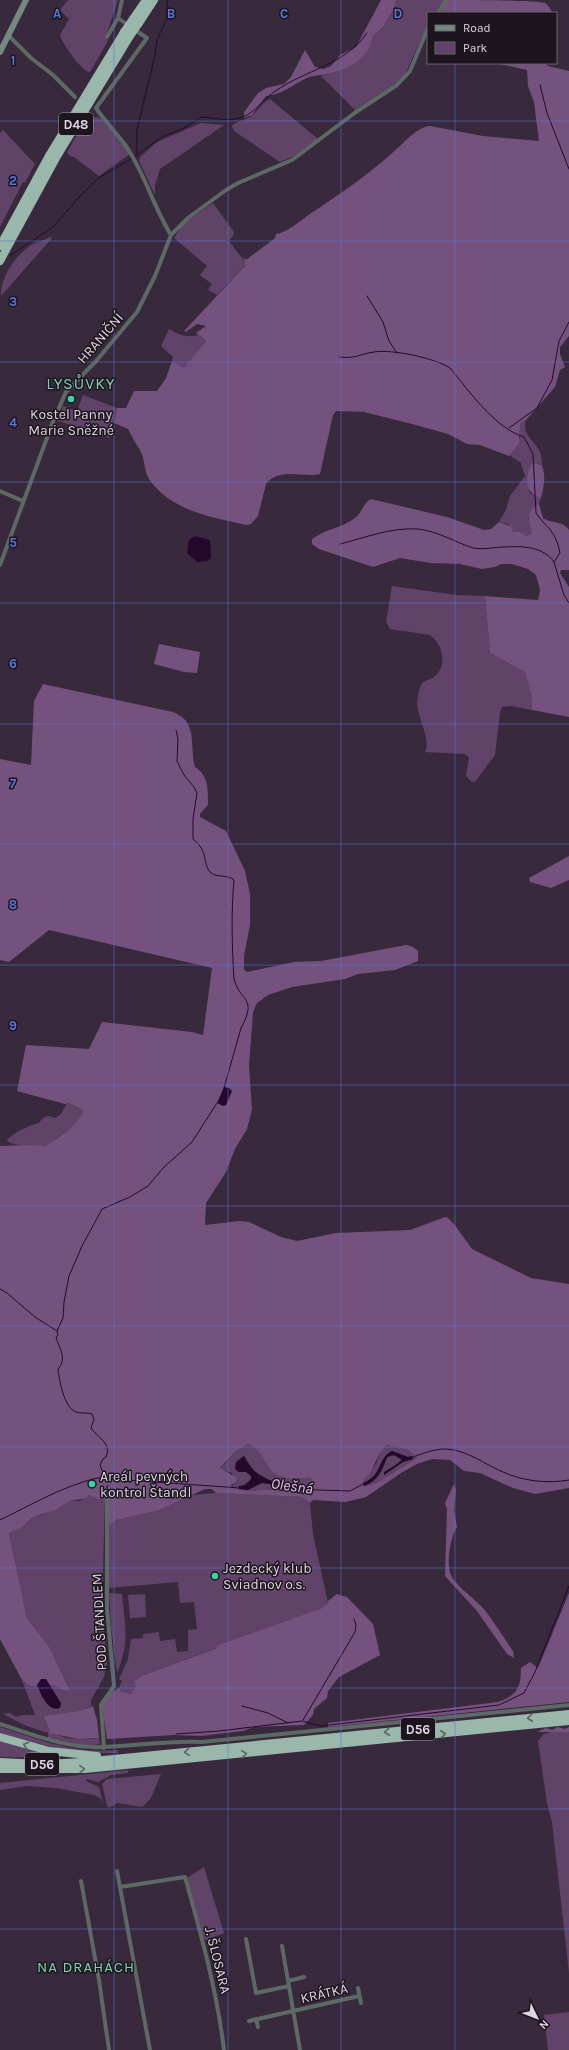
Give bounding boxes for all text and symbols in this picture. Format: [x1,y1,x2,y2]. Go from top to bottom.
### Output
text: A [53,6,61,21]
text: B [167,6,175,21]
text: C [280,6,288,21]
text: D [394,6,403,21]
legend [427,12,557,64]
text: Road [463,21,491,35]
text: Park [463,41,488,55]
text: 1 [11,53,15,68]
road number: D48 [59,113,93,135]
text: 2 [9,173,17,188]
text: 3 [9,294,17,309]
street label: HRANIČNÍ [73,308,128,367]
district label: LYSŮVKY [46,374,116,393]
marker: Kostel Panny Marie Sněžné [66,394,76,404]
place label: Kostel Panny Marie Sněžné [28,406,114,439]
text: 4 [9,415,17,430]
text: 5 [9,535,17,550]
text: 6 [9,656,17,671]
text: 7 [10,776,17,791]
text: 8 [9,897,17,912]
text: 9 [9,1018,17,1033]
place label: Areál pevných kontrol Štandl [100,1468,191,1501]
water label: Olešná [270,1474,315,1498]
marker: Areál pevných kontrol Štandl [87,1479,97,1489]
place label: Jezdecký klub Sviadnov o.s. [223,1560,312,1593]
marker: Jezdecký klub Sviadnov o.s. [210,1571,220,1581]
street label: POD ŠTANDLEM [88,1573,111,1671]
one-way arrow [527,1713,533,1722]
road number: D56 [401,1718,435,1740]
one-way arrow [384,1728,390,1737]
one-way arrow [440,1730,446,1739]
one-way arrow [23,1741,30,1750]
one-way arrow [183,1747,190,1756]
one-way arrow [241,1749,247,1758]
road number: D56 [25,1753,59,1775]
one-way arrow [79,1765,85,1773]
street label: J. ŠLOSARA [201,1925,234,1995]
district label: NA DRAHÁCH [37,1958,135,1976]
street label: KRÁTKÁ [299,1979,349,2007]
north arrow [517,1998,557,2038]
text: N [537,2017,551,2032]

